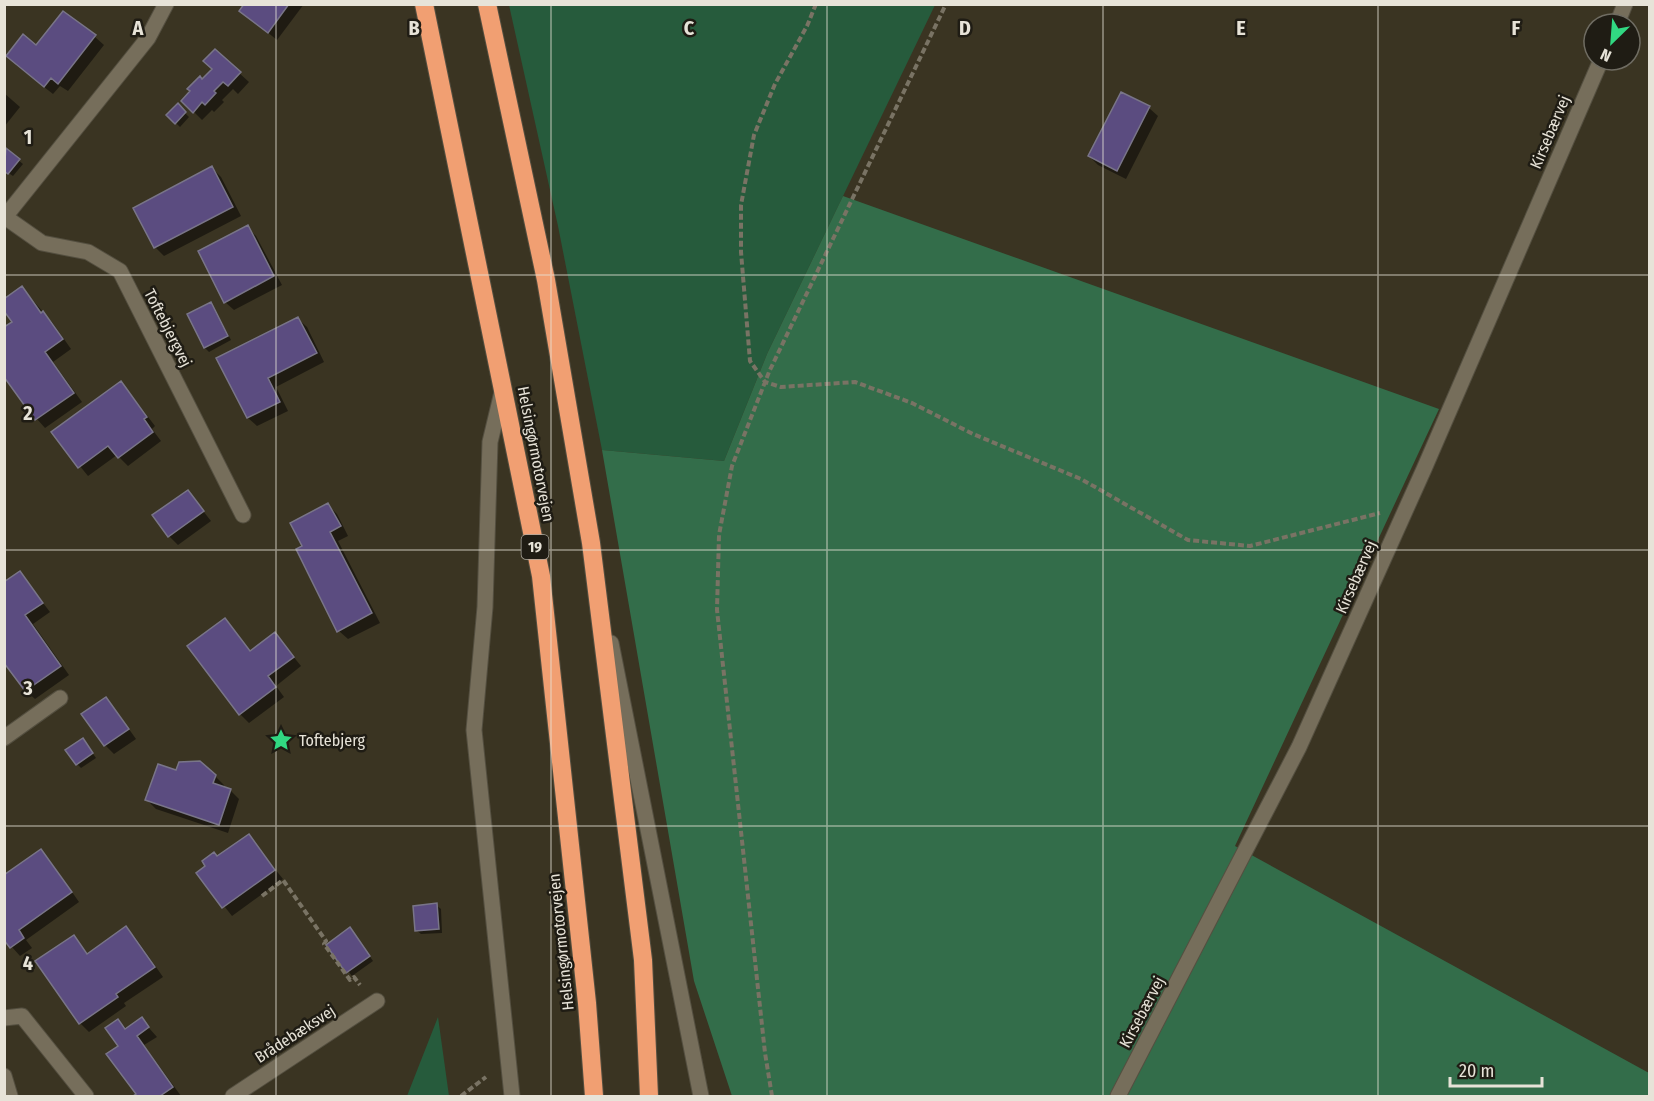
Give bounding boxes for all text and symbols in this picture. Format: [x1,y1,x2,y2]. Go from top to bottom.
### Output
north arrow [1582,12,1642,72]
text: A [132,16,145,40]
text: B [408,16,420,40]
text: C [684,16,695,40]
text: D [959,16,971,40]
text: E [1236,16,1246,40]
text: F [1512,16,1521,40]
text: N [1598,45,1614,66]
street label: Kirsebærvej [1526,92,1574,172]
text: 1 [24,125,32,149]
street label: Toftebjergvej [140,286,196,370]
street label: Helsingørmotorvejen [514,385,558,523]
text: 2 [22,401,33,425]
road number: 19 [522,535,548,559]
street label: Kirsebærvej [1331,538,1381,616]
text: 3 [22,676,33,700]
place icon: Toftebjerg [268,727,294,753]
place label: Toftebjerg [299,731,366,750]
street label: Helsingørmotorvejen [544,873,578,1011]
text: 4 [23,951,33,975]
street label: Kirsebærvej [1115,973,1169,1051]
street label: Brådebæksvej [251,1001,339,1067]
scale bar [1450,1050,1542,1088]
text: 20 m [1459,1060,1494,1082]

